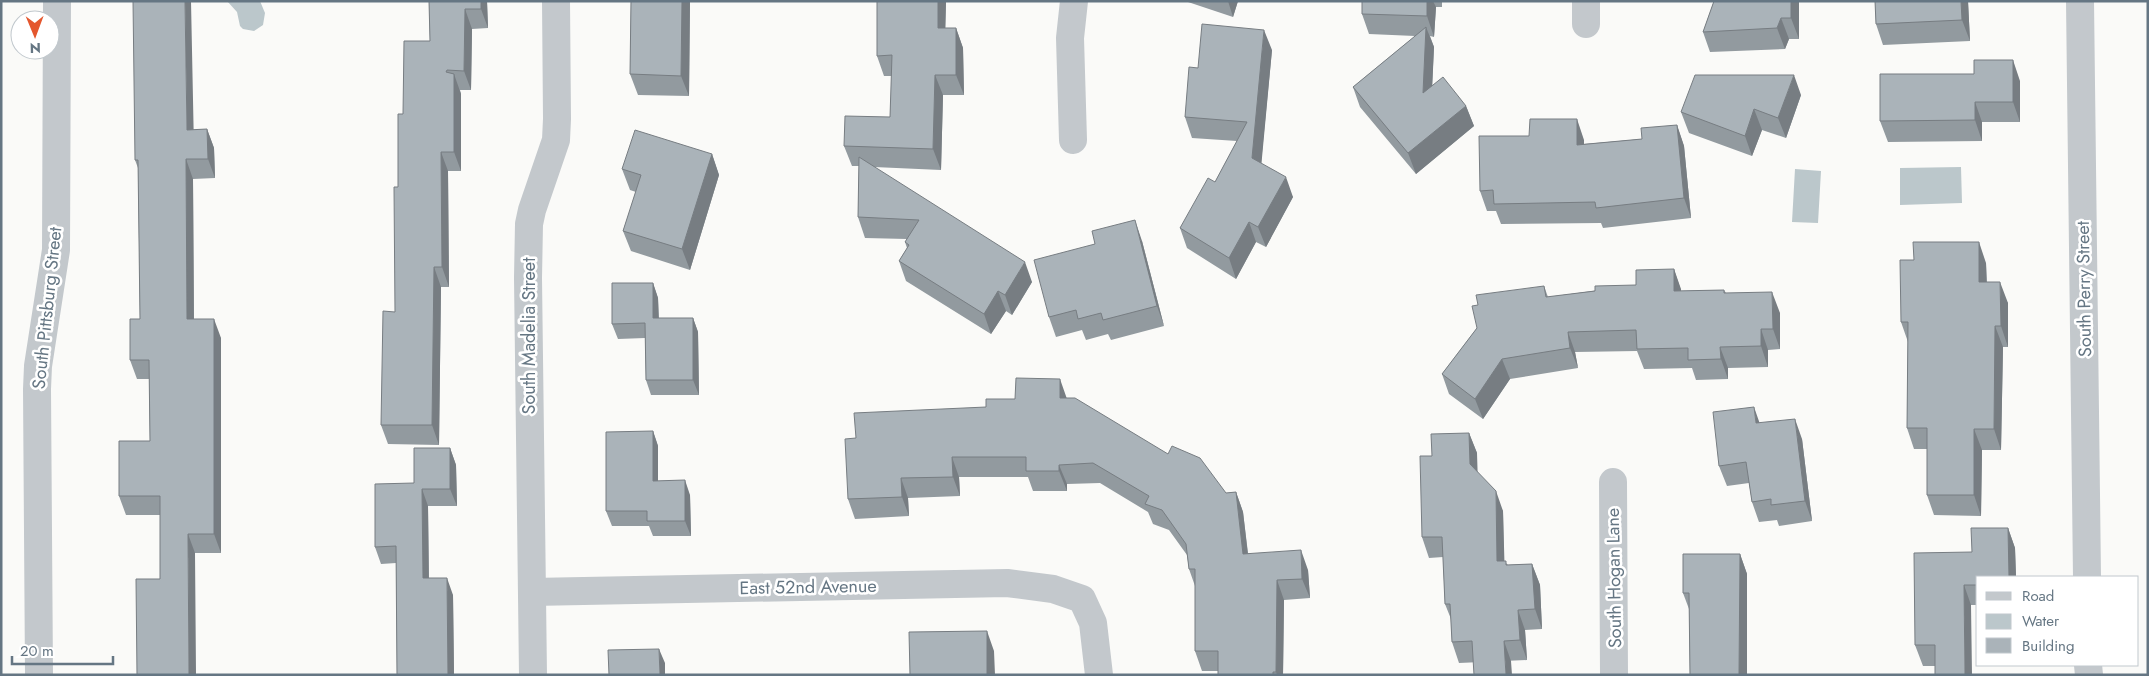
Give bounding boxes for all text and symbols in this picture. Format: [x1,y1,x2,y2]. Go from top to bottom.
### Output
north arrow [10,10,60,60]
text: N [29,38,41,58]
street label: South Perry Street [2070,220,2098,357]
street label: South Pittsburg Street [26,225,69,390]
street label: South Madelia Street [516,257,542,414]
street label: South Hogan Lane [1600,508,1628,648]
street label: East 52nd Avenue [739,573,877,601]
legend [1976,576,2139,666]
text: Road [2022,585,2054,607]
text: Water [2022,610,2060,632]
scale bar [12,634,114,666]
text: Building [2022,635,2074,657]
text: 20 m [20,640,54,662]

